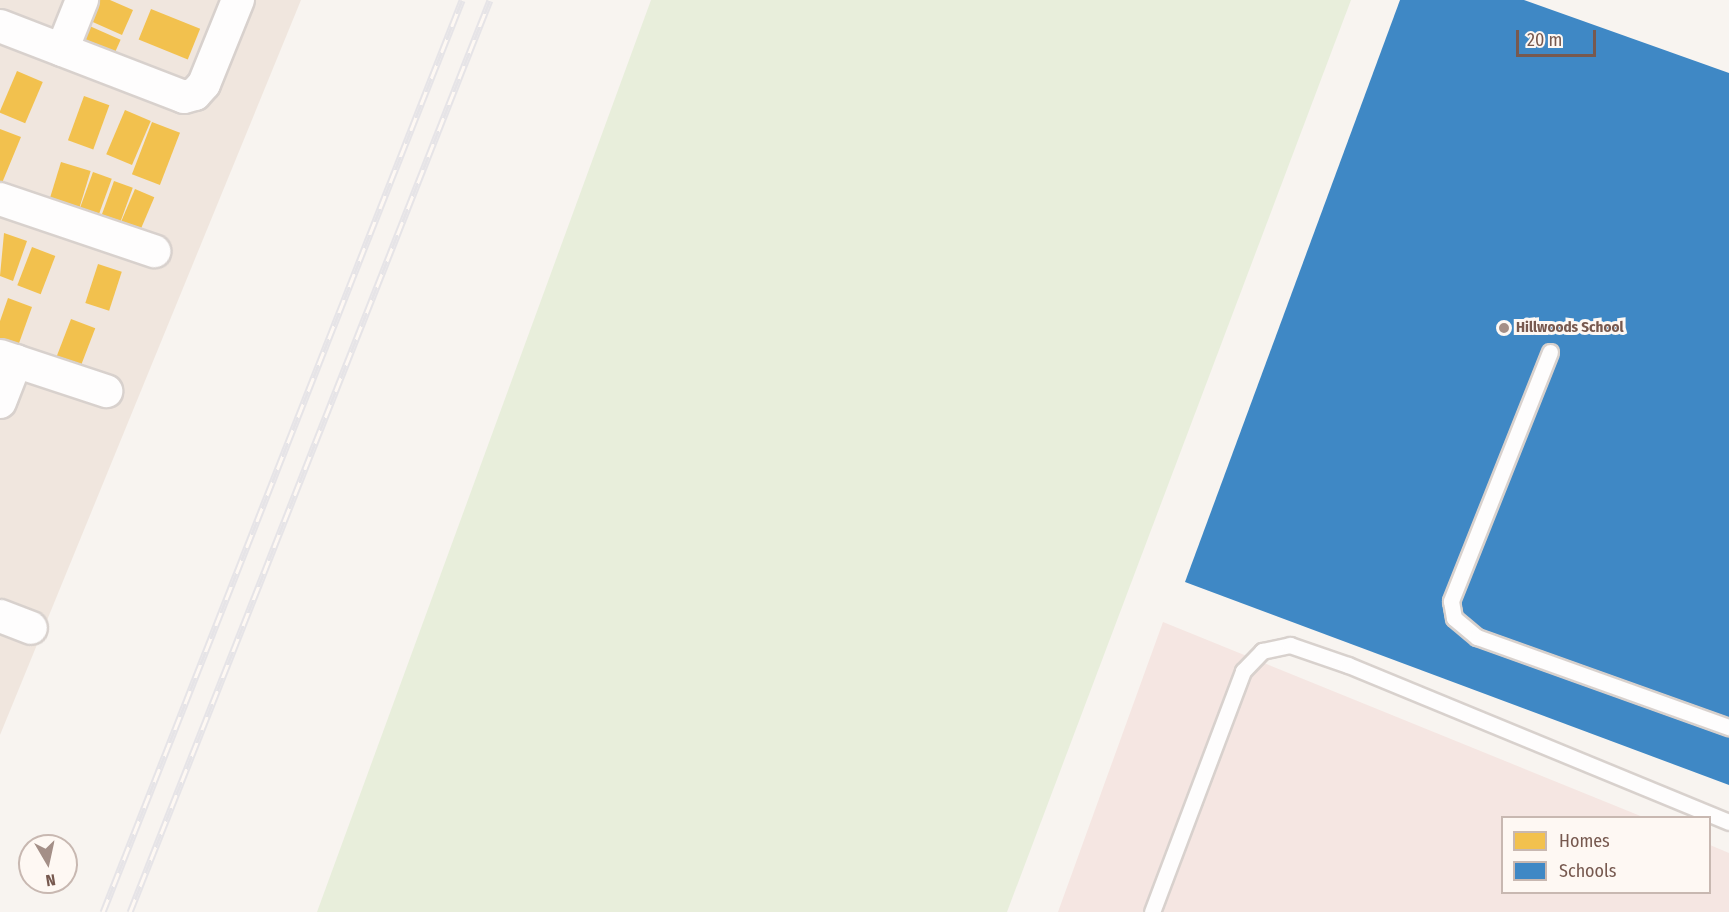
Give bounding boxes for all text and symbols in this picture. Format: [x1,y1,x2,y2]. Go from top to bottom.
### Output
scale bar [1519,18,1598,56]
text: 20 m [1527,29,1562,51]
place label: Hillwoods School [1516,319,1624,337]
marker: Hillwoods School [1497,321,1511,335]
legend [1501,816,1711,894]
text: Homes [1559,830,1610,852]
north arrow [18,834,78,894]
text: Schools [1559,860,1617,882]
text: N [44,870,57,890]

